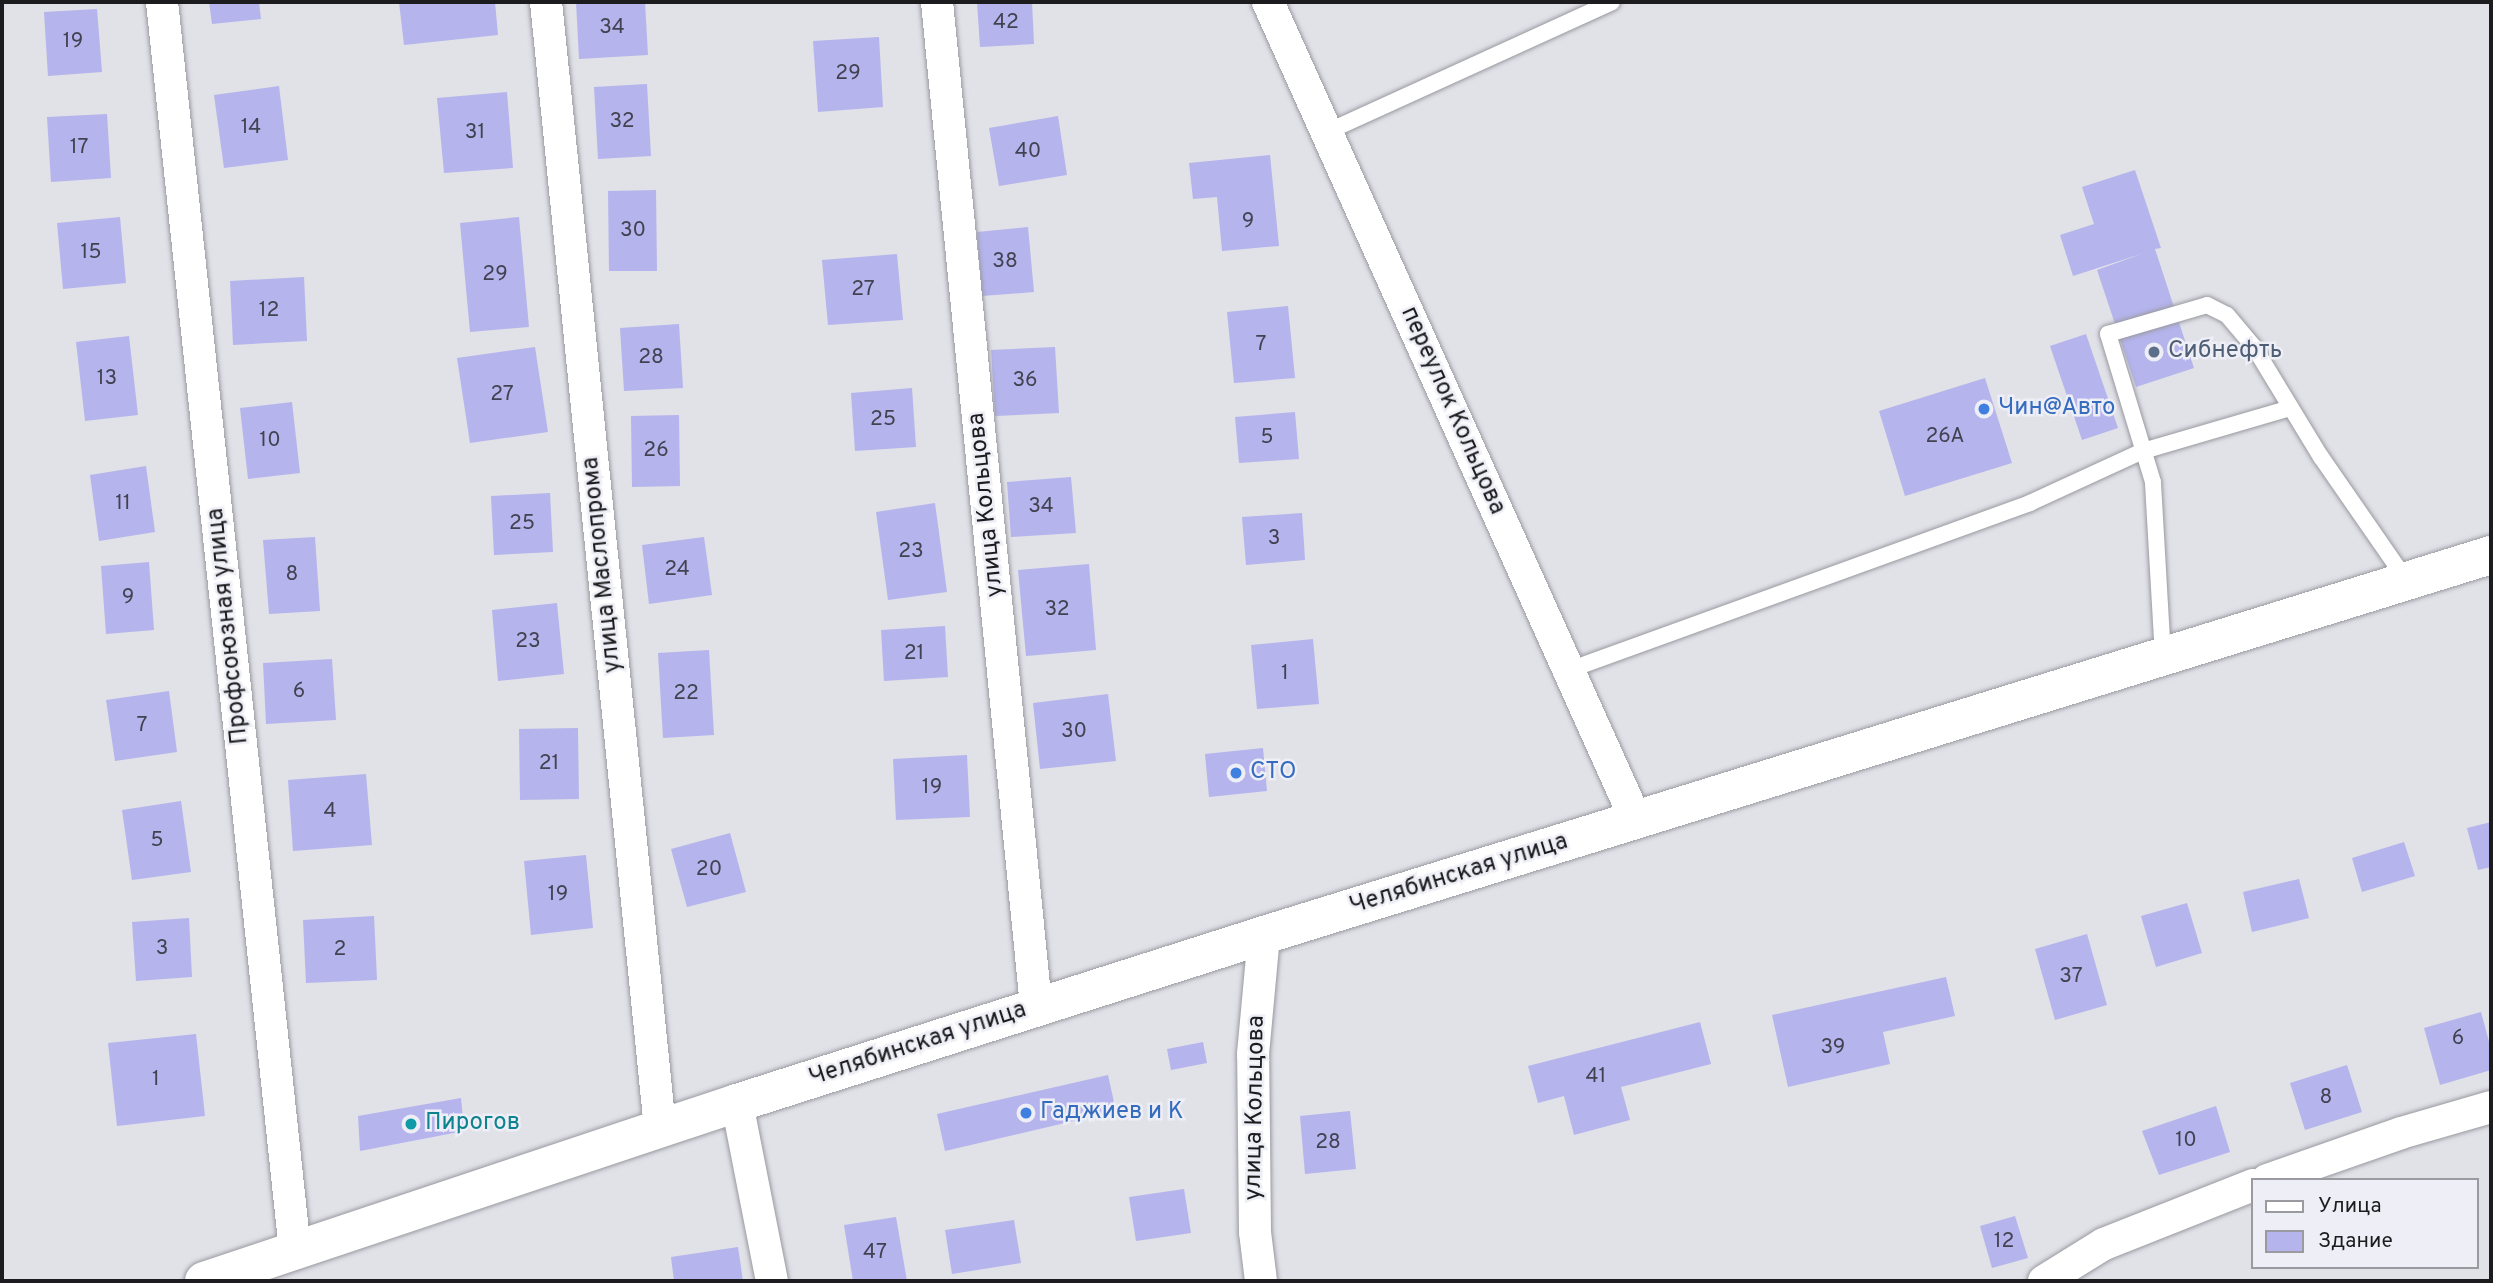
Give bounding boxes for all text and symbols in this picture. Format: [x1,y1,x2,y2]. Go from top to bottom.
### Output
house number: 42 [993,10,1019,36]
house number: 34 [599,15,625,41]
house number: 19 [63,29,83,55]
house number: 29 [835,61,861,87]
house number: 32 [609,109,635,135]
house number: 14 [241,115,261,141]
house number: 31 [465,120,485,146]
house number: 17 [70,135,88,161]
house number: 40 [1015,139,1041,165]
house number: 9 [1242,209,1254,235]
house number: 30 [620,218,646,244]
house number: 15 [81,240,101,266]
house number: 38 [992,249,1018,275]
house number: 29 [482,262,508,288]
house number: 27 [851,277,875,303]
house number: 12 [259,298,279,324]
street label: переулок Кольцова [1393,303,1511,519]
house number: 7 [1256,332,1266,358]
place label: Сибнефть [2168,338,2282,366]
marker: Сибнефть [2146,344,2162,360]
house number: 28 [638,345,664,371]
house number: 13 [97,366,117,392]
house number: 36 [1012,368,1038,394]
house number: 27 [490,382,514,408]
place label: Чин@Авто [1998,395,2115,423]
marker: Чин@Авто [1976,401,1992,417]
house number: 25 [870,407,896,433]
street label: улица Кольцова [963,411,1011,599]
house number: 26А [1925,424,1965,450]
house number: 5 [1260,425,1274,451]
house number: 10 [259,428,281,454]
house number: 26 [643,438,669,464]
street label: улица Маслопрома [577,456,629,674]
house number: 11 [115,491,131,517]
house number: 34 [1028,494,1054,520]
street label: Профсоюзная улица [202,506,256,746]
house number: 25 [509,511,535,537]
house number: 3 [1268,526,1280,552]
house number: 23 [898,539,924,565]
house number: 24 [664,557,690,583]
house number: 8 [286,562,298,588]
house number: 9 [122,585,134,611]
house number: 32 [1044,597,1070,623]
house number: 23 [515,629,541,655]
house number: 21 [904,641,924,667]
house number: 1 [1281,661,1289,687]
house number: 6 [293,679,305,705]
house number: 22 [673,681,699,707]
house number: 7 [137,713,147,739]
house number: 30 [1061,719,1087,745]
house number: 21 [539,751,559,777]
place label: СТО [1250,759,1296,787]
marker: СТО [1228,765,1244,781]
house number: 19 [922,775,942,801]
house number: 4 [323,799,337,825]
house number: 5 [150,828,164,854]
street label: Челябинская улица [1346,828,1572,922]
house number: 20 [696,857,722,883]
house number: 19 [548,882,568,908]
house number: 3 [156,936,168,962]
house number: 2 [334,937,346,963]
house number: 37 [2059,964,2083,990]
street label: Челябинская улица [806,996,1030,1094]
street label: улица Кольцова [1240,1015,1272,1201]
house number: 6 [2452,1026,2464,1052]
house number: 39 [1821,1035,1845,1061]
house number: 41 [1586,1064,1606,1090]
house number: 1 [152,1067,160,1093]
house number: 8 [2320,1085,2332,1111]
place label: Гаджиев и К [1040,1099,1184,1127]
marker: Гаджиев и К [1018,1105,1034,1121]
place label: Пирогов [425,1110,520,1138]
marker: Пирогов [403,1116,419,1132]
house number: 10 [2175,1128,2197,1154]
house number: 28 [1315,1130,1341,1156]
legend [2252,1178,2479,1269]
text: Улица [2318,1193,2382,1220]
text: Здание [2318,1228,2393,1255]
house number: 12 [1994,1229,2014,1255]
house number: 47 [863,1240,887,1266]

